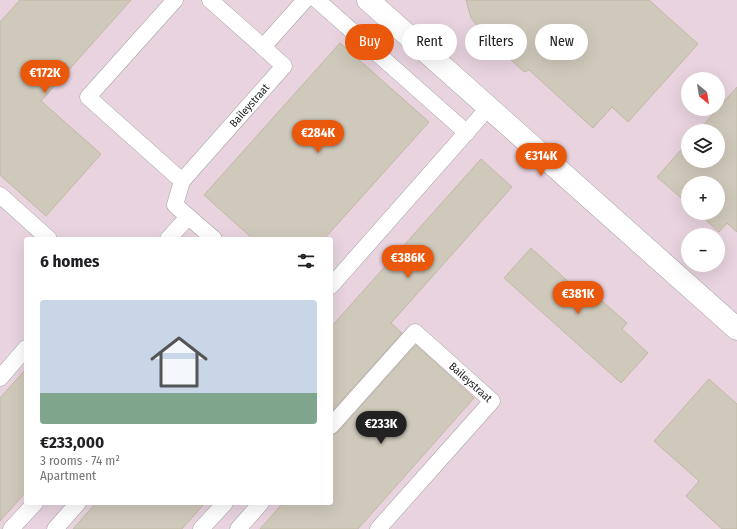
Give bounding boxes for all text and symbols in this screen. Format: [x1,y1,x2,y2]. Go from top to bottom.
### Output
chip: Buy [345,24,394,60]
chip: Rent [402,24,457,60]
chip: Filters [465,24,527,60]
chip: New [535,24,588,60]
pin: €172K [17,60,73,94]
text: €172K [29,65,61,80]
north arrow [681,72,725,116]
map controls [681,72,725,272]
street label: Baileystraat [227,81,272,130]
pin: €284K [290,120,346,154]
button: layers [681,124,725,168]
text: €284K [301,125,335,140]
pin: €314K [513,143,569,177]
text: €314K [525,148,557,163]
button: + [681,176,725,220]
button: − [681,228,725,272]
pin: €386K [380,245,436,279]
icon: filters [295,250,317,272]
text: €386K [391,250,425,265]
text: 6 homes [40,251,99,272]
pin: €381K [550,281,606,315]
text: €381K [562,286,594,301]
icon: home [143,326,215,398]
street label: Baileystraat [446,360,495,405]
pin: €233K [353,411,409,445]
text: €233K [365,416,397,431]
text: €233,000 [40,432,104,453]
text: 3 rooms · 74 m² [40,453,120,468]
text: Apartment [40,468,96,483]

